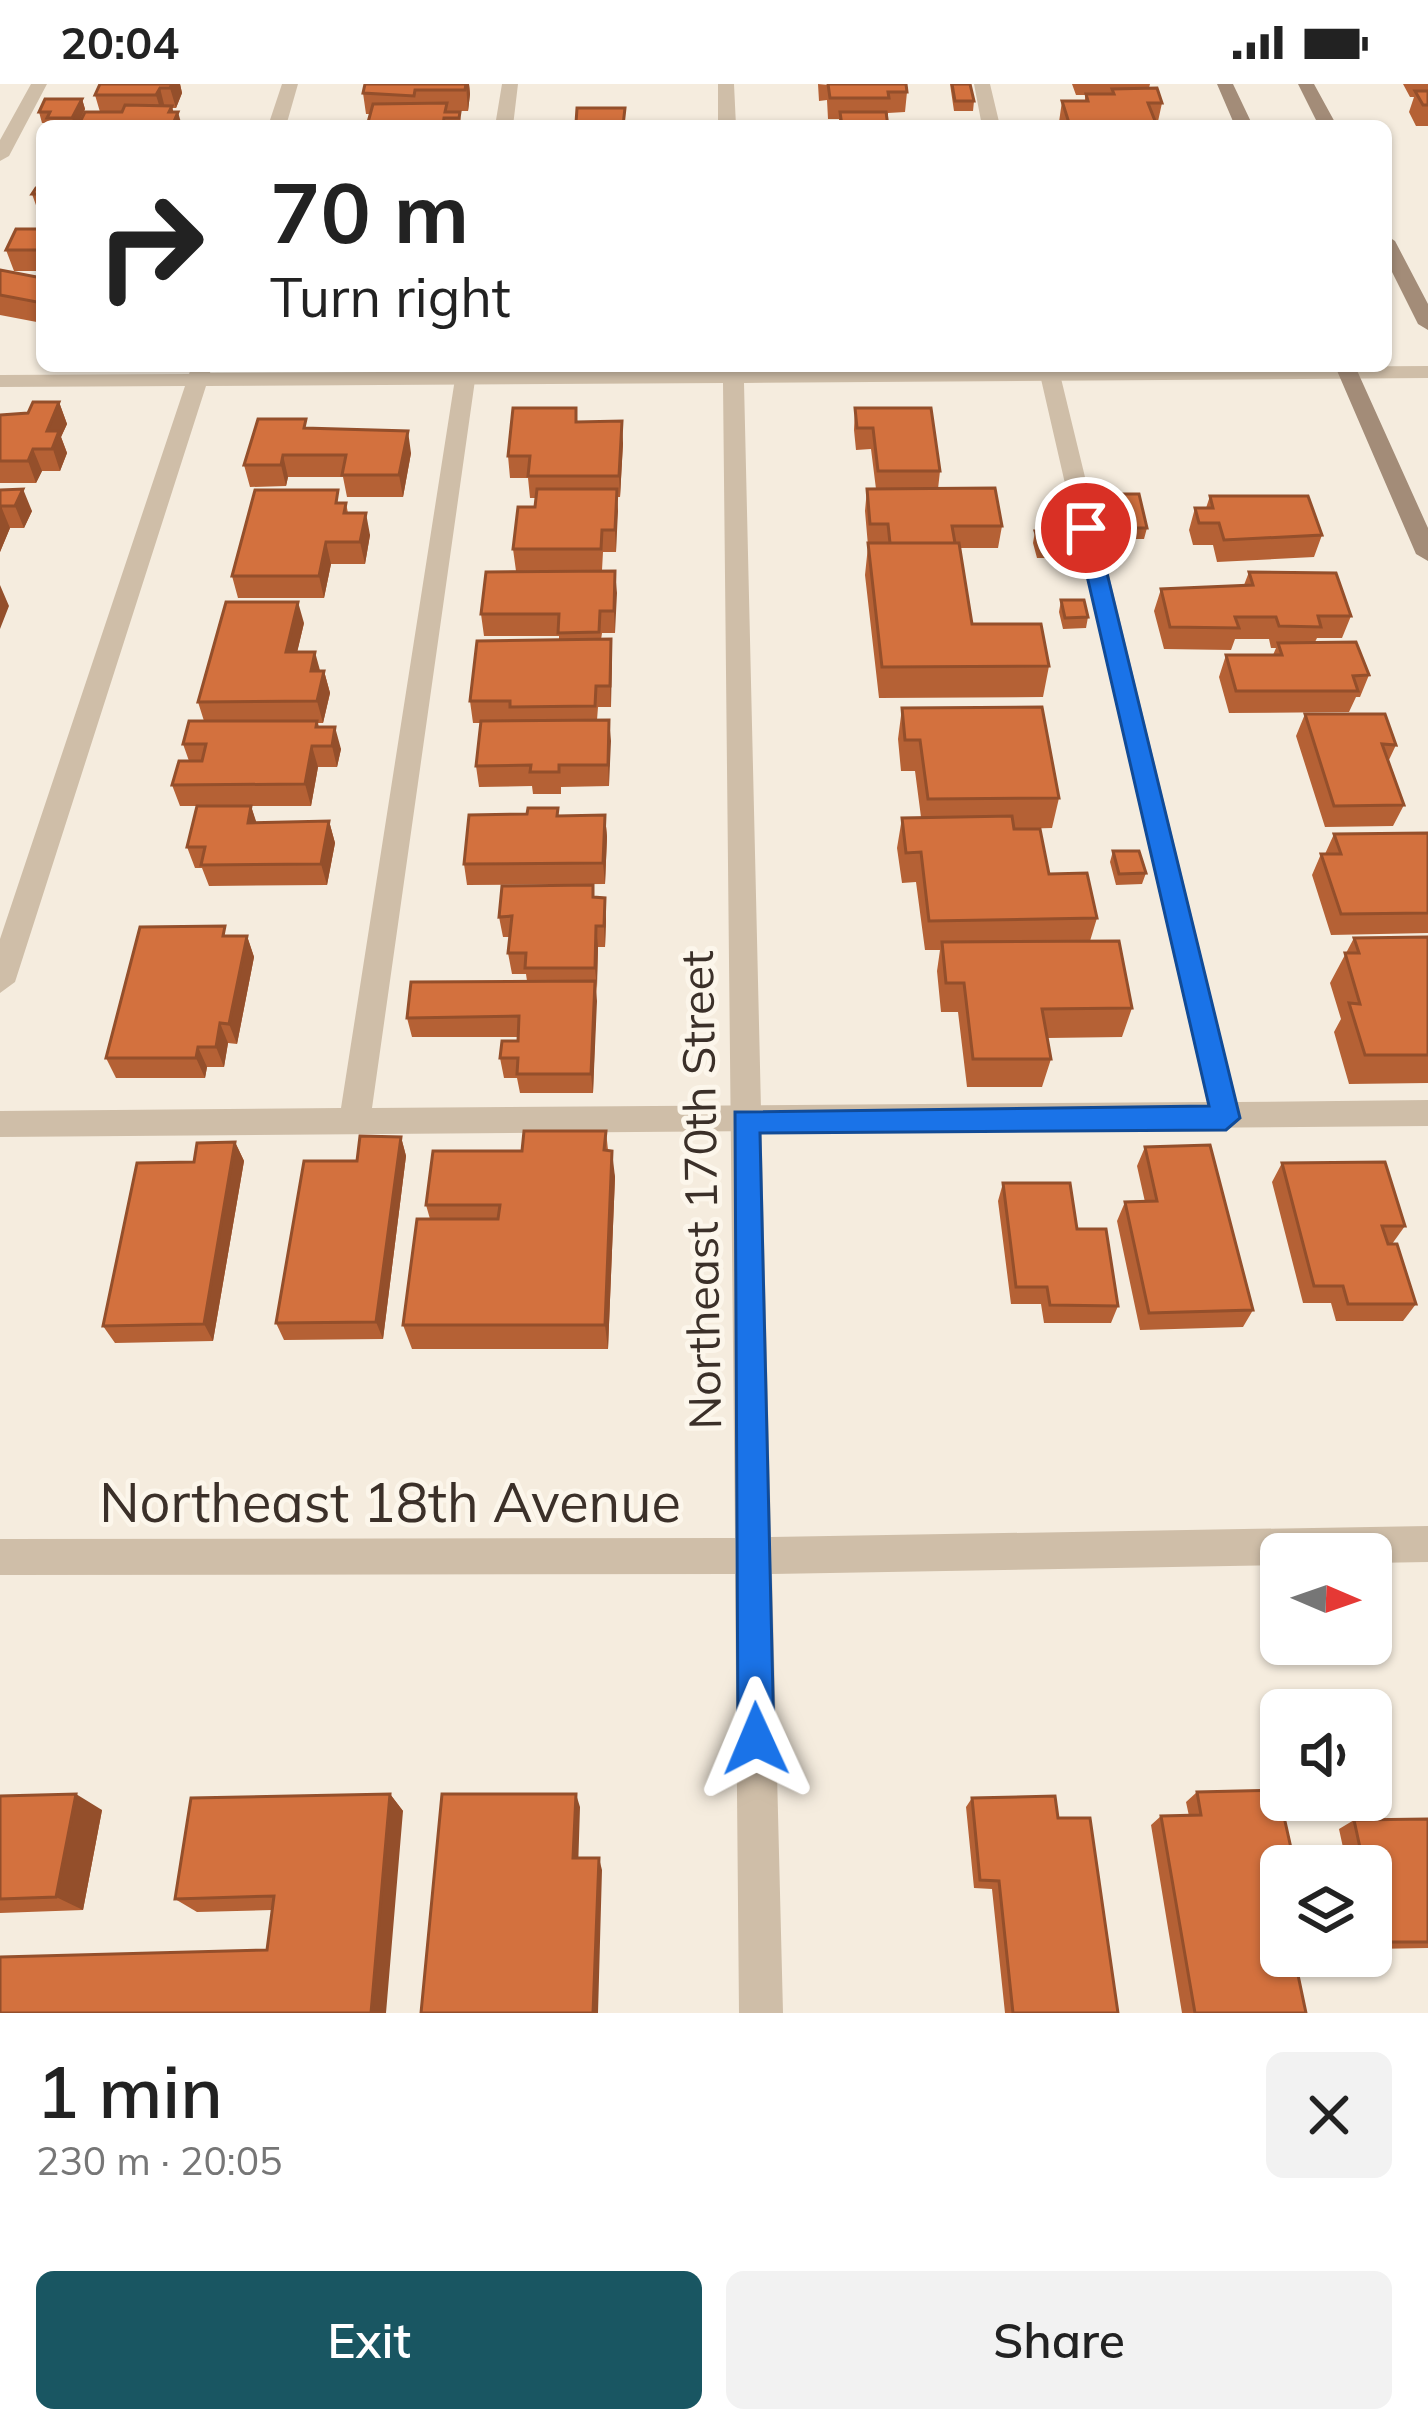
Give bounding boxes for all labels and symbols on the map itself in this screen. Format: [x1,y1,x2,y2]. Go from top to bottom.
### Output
pin [1035,477,1137,579]
street label: Northeast 170th Street [668,950,732,1430]
street label: Northeast 18th Avenue [99,1468,681,1536]
north arrow [1260,1533,1392,1665]
position arrow [693,1676,819,1802]

